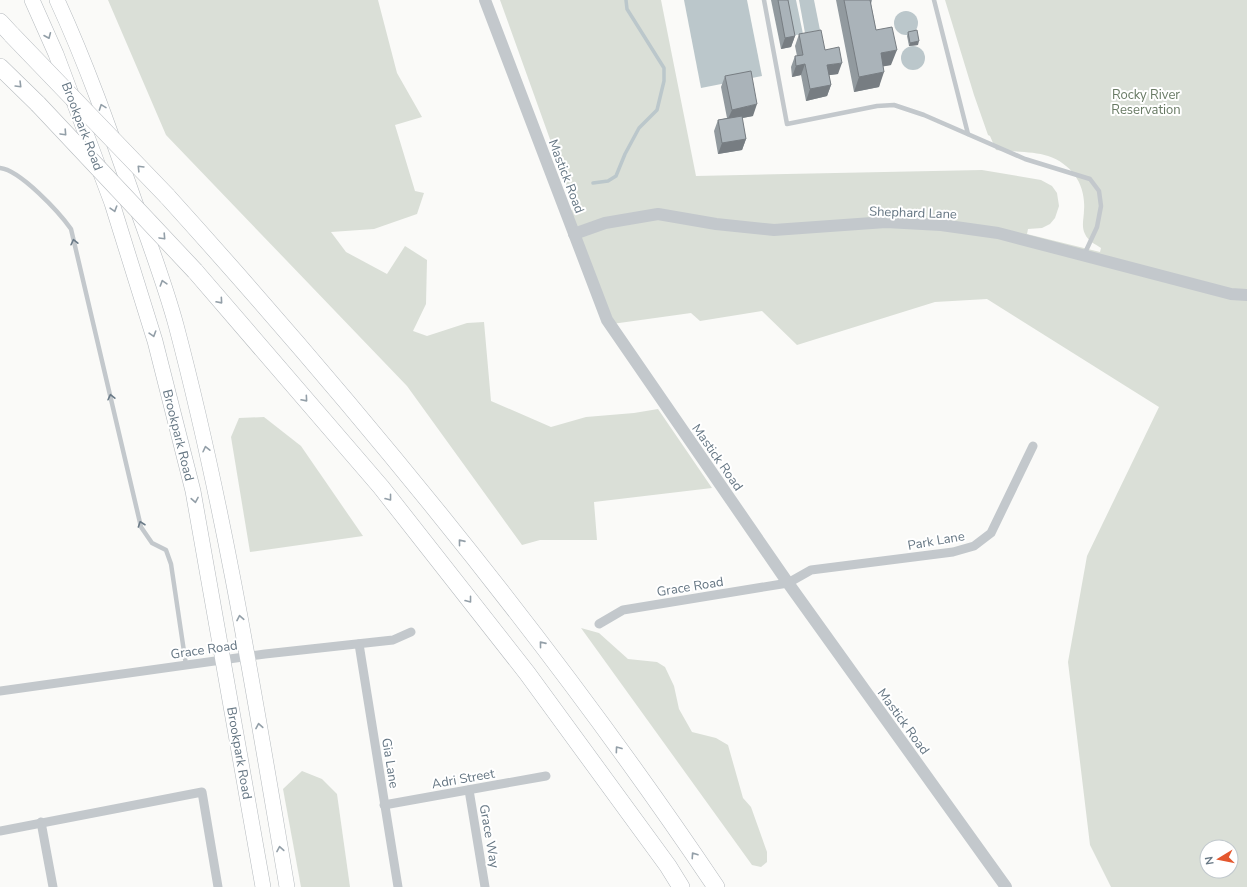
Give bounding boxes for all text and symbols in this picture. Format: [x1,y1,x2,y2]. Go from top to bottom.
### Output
one-way arrow [43,32,51,39]
street label: Brookpark Road [57,79,107,173]
one-way arrow [14,81,22,88]
park label: Rocky River Reservation [1111,86,1181,119]
one-way arrow [98,104,106,111]
one-way arrow [59,128,67,136]
street label: Mastick Road [544,137,588,216]
one-way arrow [137,165,145,173]
street label: Shephard Lane [869,202,957,224]
one-way arrow [109,206,118,213]
one-way arrow [158,232,166,240]
one-way arrow [71,239,79,245]
one-way arrow [159,280,168,287]
one-way arrow [216,296,223,303]
one-way arrow [148,330,156,337]
street label: Brookpark Road [158,388,198,483]
one-way arrow [107,394,115,400]
one-way arrow [300,394,308,402]
street label: Mastick Road [687,421,747,495]
one-way arrow [203,446,211,453]
one-way arrow [385,493,392,500]
one-way arrow [190,497,198,503]
one-way arrow [137,520,145,527]
street label: Park Lane [906,527,966,555]
one-way arrow [459,540,466,547]
street label: Grace Road [656,573,725,601]
one-way arrow [465,596,472,603]
one-way arrow [236,615,245,621]
street label: Grace Road [170,636,239,664]
one-way arrow [540,641,547,648]
street label: Mastick Road [873,685,933,758]
street label: Brookpark Road [222,706,256,801]
one-way arrow [255,723,264,729]
street label: Gia Lane [377,737,403,790]
one-way arrow [616,746,623,753]
street label: Adri Street [430,765,496,793]
street label: Grace Way [475,803,504,870]
north arrow [1199,839,1239,879]
one-way arrow [276,845,285,852]
one-way arrow [692,852,699,859]
text: N [1202,855,1218,866]

